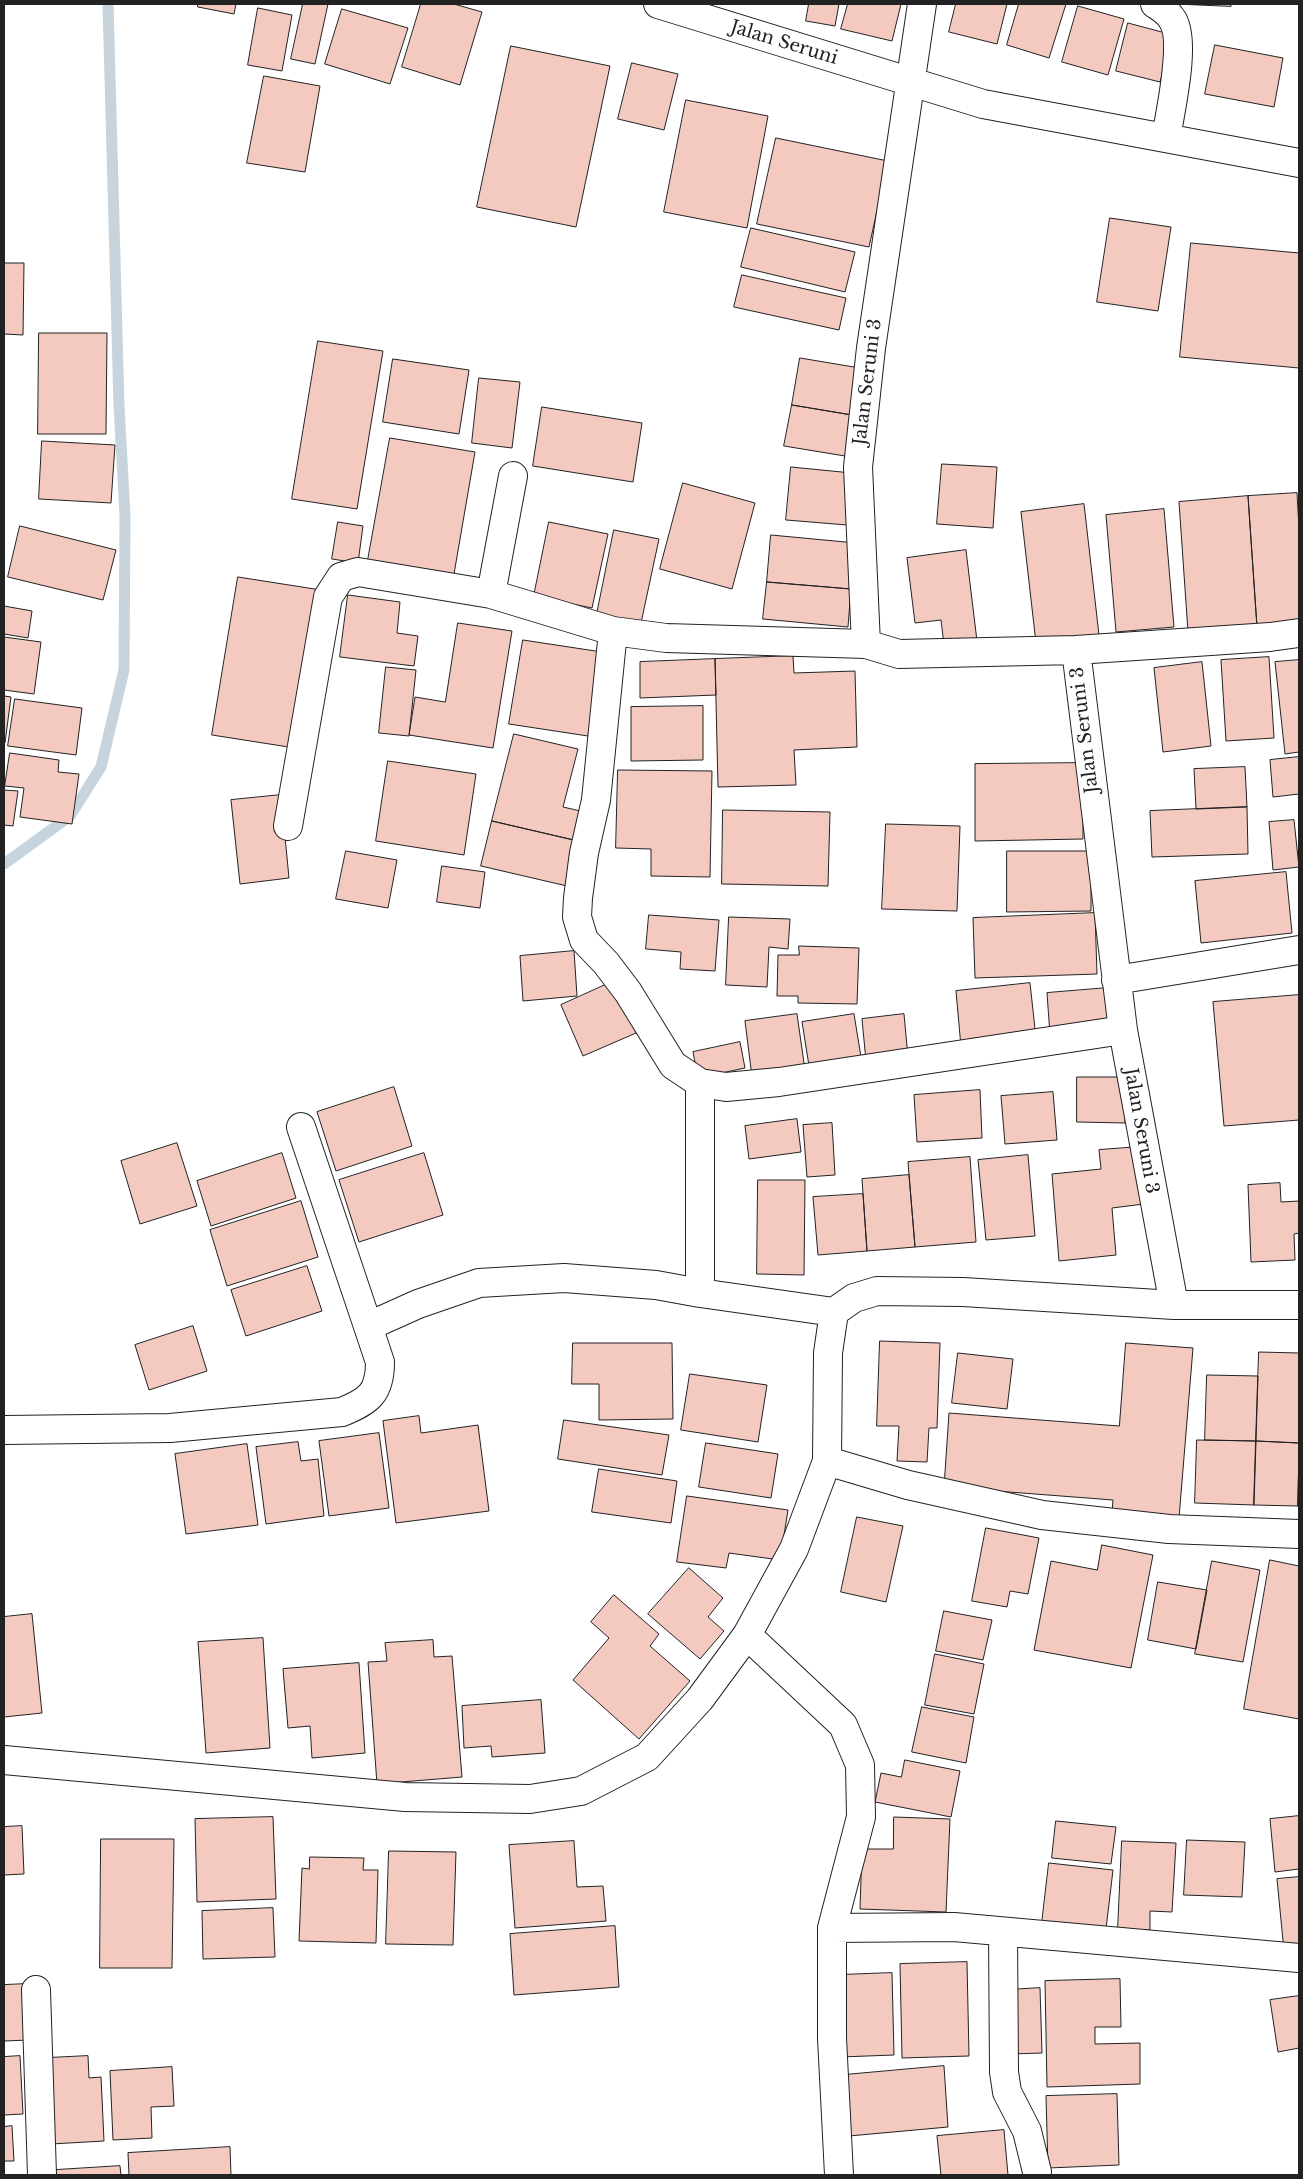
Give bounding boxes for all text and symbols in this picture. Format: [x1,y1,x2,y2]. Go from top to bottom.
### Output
street label: Jalan Seruni [728,16,840,70]
street label: Jalan Seruni 3 [850,318,886,446]
street label: Jalan Seruni 3 [1067,666,1103,794]
street label: Jalan Seruni 3 [1119,1066,1163,1196]

